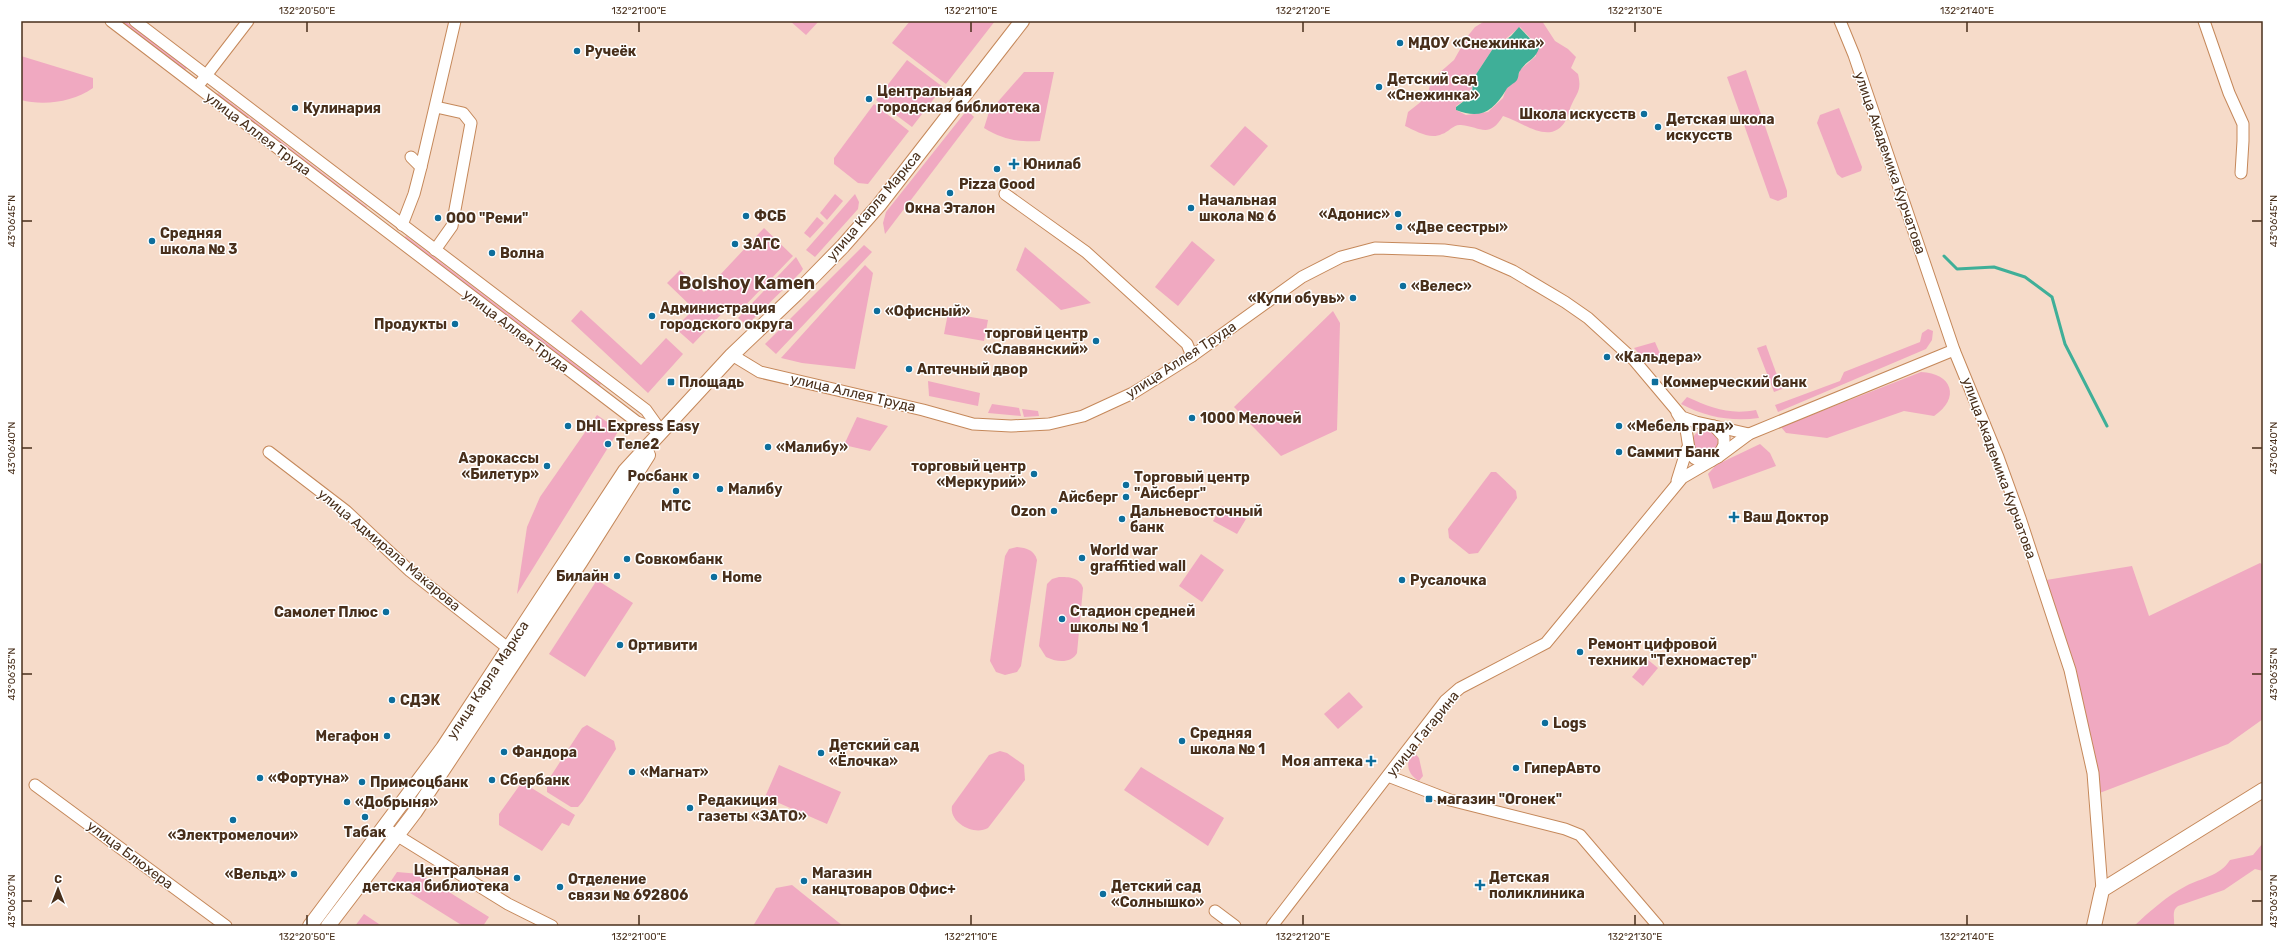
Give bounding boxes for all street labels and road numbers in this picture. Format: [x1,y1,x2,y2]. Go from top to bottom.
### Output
street label: улица Академика Курчатова [1851,70,1929,256]
street label: улица Аллея Труда [202,89,314,179]
street label: улица Карла Маркса [823,148,925,264]
street label: улица Аллея Труда [460,286,572,376]
street label: улица Аллея Труда [1123,318,1239,402]
street label: улица Аллея Труда [789,370,917,416]
street label: улица Академика Курчатова [1958,375,2040,561]
street label: улица Адмирала Макарова [314,485,464,615]
street label: улица Карла Маркса [443,618,533,742]
street label: улица Гагарина [1383,688,1463,780]
street label: улица Блюхера [84,817,176,893]

